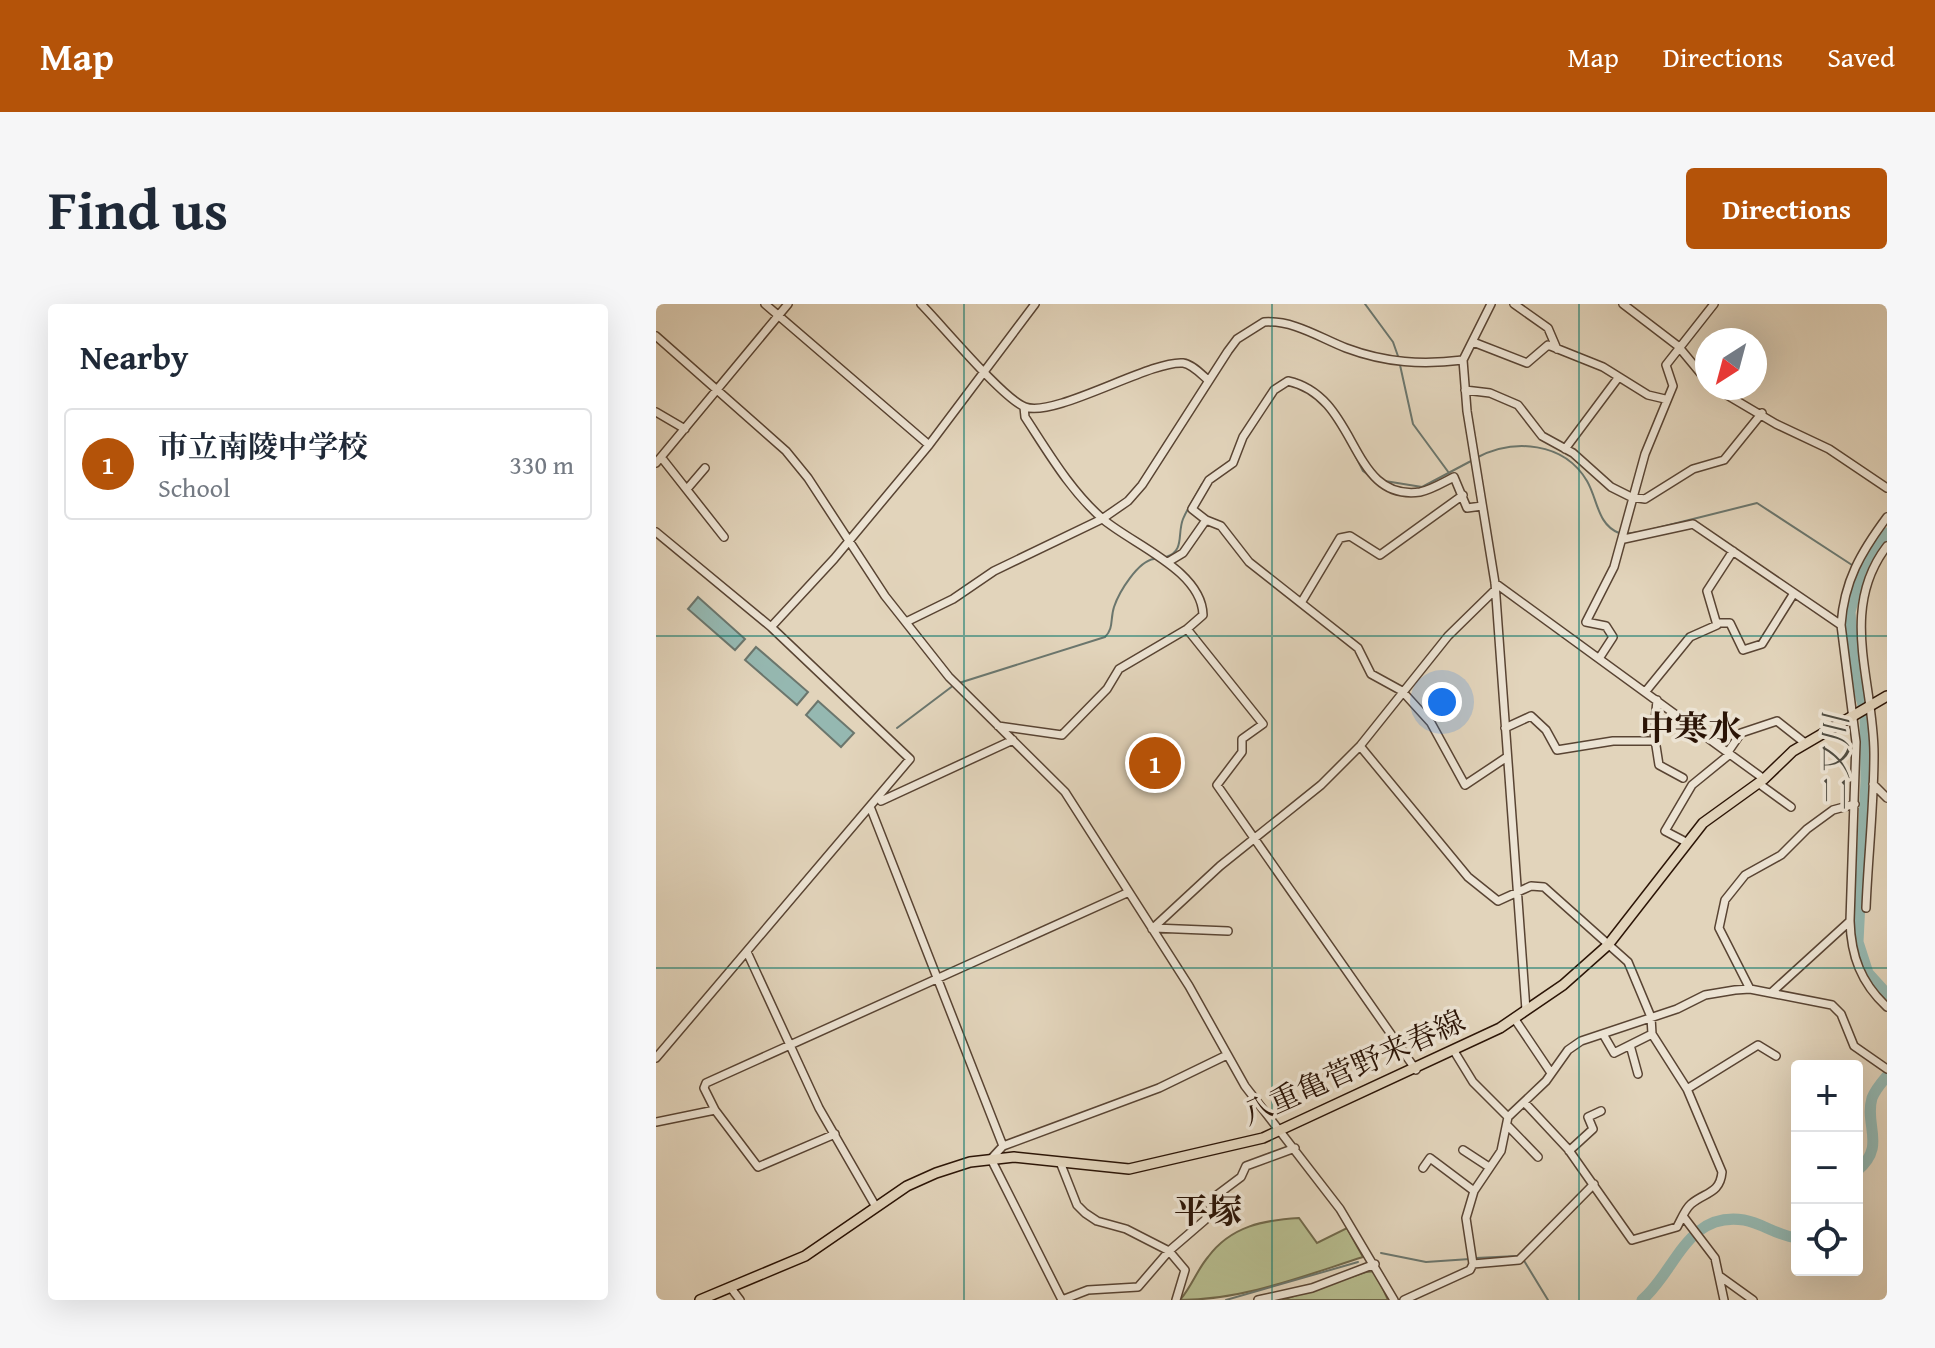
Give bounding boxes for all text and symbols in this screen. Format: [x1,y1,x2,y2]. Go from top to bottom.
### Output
text: Map [40,28,114,84]
text: Map [1567,36,1619,77]
text: Directions [1663,36,1783,77]
text: Saved [1827,36,1895,77]
text: Find us [48,167,228,250]
button: Directions [1686,168,1887,249]
north arrow [1695,328,1767,400]
text: Nearby [80,332,189,381]
text: 市立南陵中学校 [158,424,368,468]
text: 1 [101,445,115,484]
text: 330 m [509,445,574,484]
text: School [158,468,230,507]
your location [1422,682,1462,722]
district label: 中寒水 [1640,703,1742,752]
water label: 二又川 [1812,712,1859,811]
pin: 1 [1129,733,1181,793]
street label: 八重亀菅野来春線 [1234,998,1472,1136]
map controls [1791,1060,1863,1276]
button: + [1791,1060,1863,1132]
button: − [1791,1132,1863,1204]
district label: 平塚 [1174,1186,1242,1235]
button: locate [1791,1204,1863,1276]

